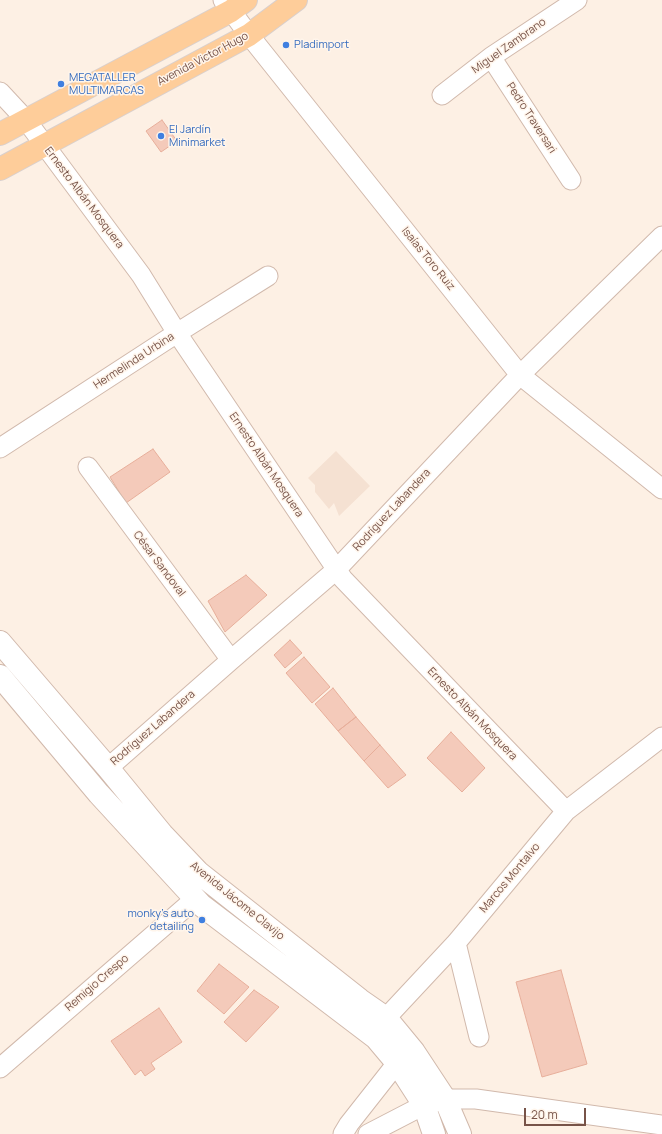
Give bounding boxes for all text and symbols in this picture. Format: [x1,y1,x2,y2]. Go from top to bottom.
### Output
street label: Miguel Zambrano [469,15,549,77]
street label: Avenida Victor Hugo [155,29,251,89]
place label: Pladimport [294,38,349,52]
marker: Pladimport [281,40,291,50]
place label: MEGATALLER MULTIMARCAS [69,71,144,97]
marker: MEGATALLER MULTIMARCAS [56,79,66,89]
street label: Pedro Traversari [503,80,559,156]
place label: El Jardín Minimarket [169,123,226,149]
marker: El Jardín Minimarket [156,131,166,141]
street label: Ernesto Albán Mosquera [42,145,126,251]
street label: Isaías Toro Ruiz [398,225,458,293]
street label: Hermelinda Urbina [91,330,177,392]
street label: Ernesto Albán Mosquera [226,410,306,520]
street label: Rodríguez Labandera [350,466,434,554]
street label: César Sandoval [130,529,188,599]
street label: Ernesto Albán Mosquera [424,665,520,763]
street label: Rodríguez Labandera [108,688,198,768]
street label: Marcos Montalvo [477,841,543,915]
street label: Avenida Jácome Clavijo [187,859,287,943]
place label: monky’s auto detailing [128,907,194,933]
marker: monky’s auto detailing [197,915,207,925]
street label: Remigio Crespo [63,952,131,1014]
scale bar [526,1100,588,1126]
text: 20 m [531,1106,558,1123]

